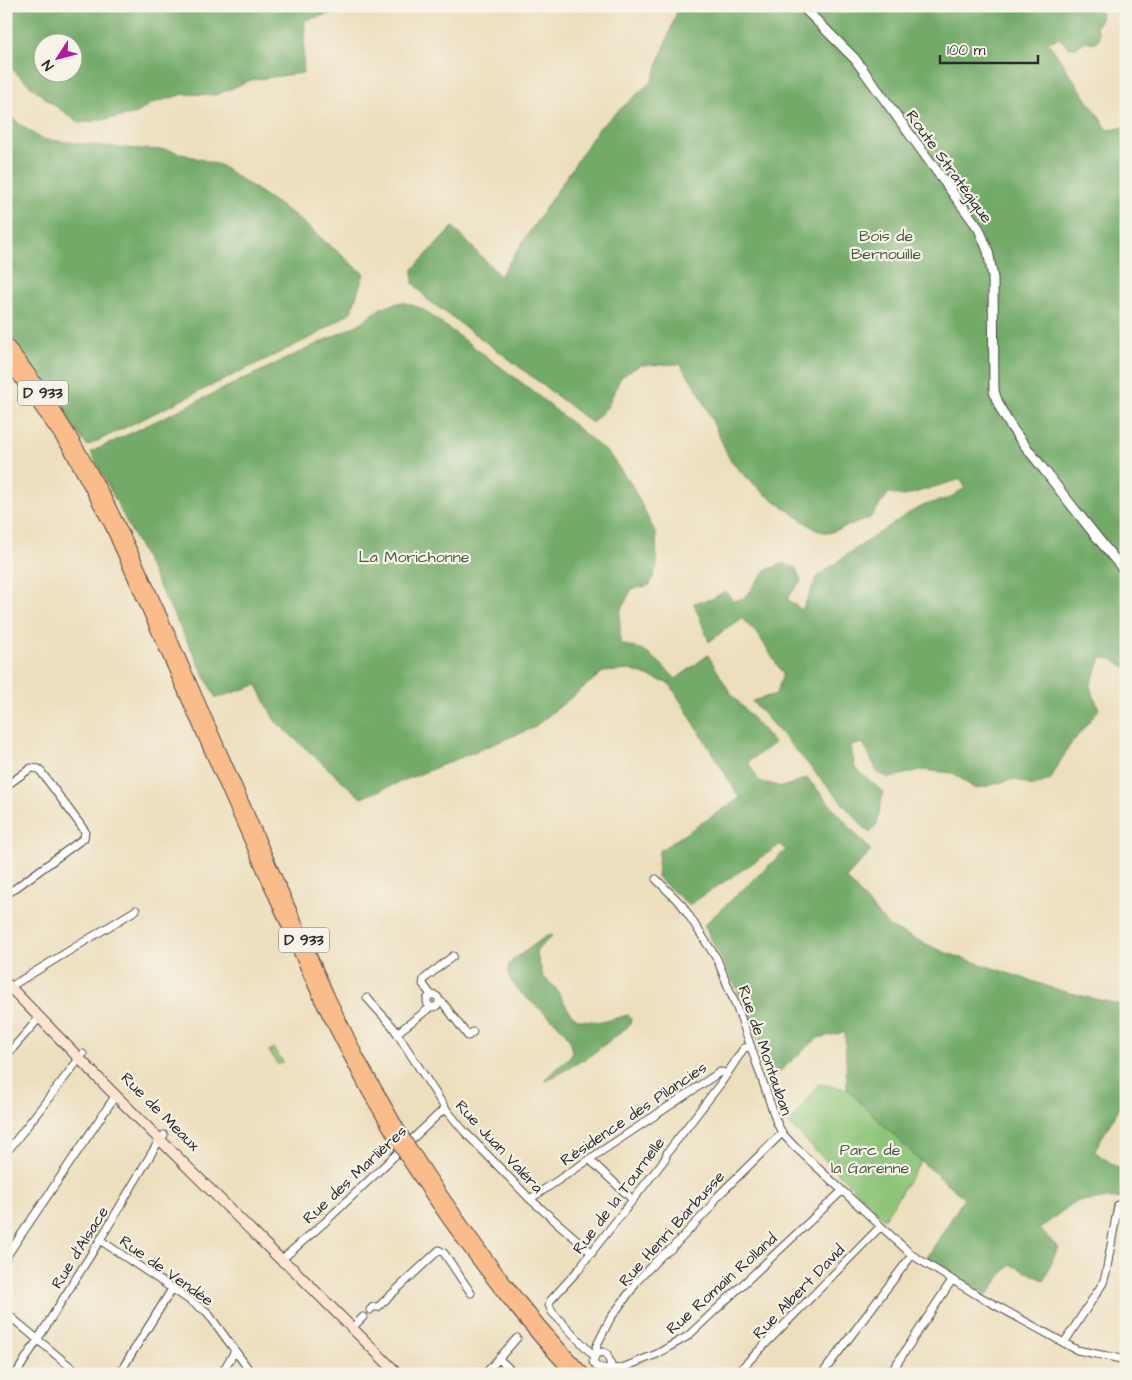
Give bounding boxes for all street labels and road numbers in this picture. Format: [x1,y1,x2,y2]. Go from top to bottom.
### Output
street label: Route Stratégique [900,106,998,228]
road number: D 933 [18,380,68,406]
road number: D 933 [279,928,329,952]
street label: Rue de Montauban [733,982,798,1118]
street label: Résidence des Pilancies [556,1057,711,1171]
street label: Rue de Meaux [116,1067,205,1156]
street label: Rue Juan Valéra [450,1095,548,1198]
street label: Rue des Marlières [298,1121,412,1229]
street label: Rue de la Tournelle [568,1132,670,1259]
street label: Rue Henri Barbusse [614,1166,730,1291]
street label: Rue d'Alsace [46,1202,114,1293]
street label: Rue Romain Rolland [661,1228,782,1339]
street label: Rue de Vendée [115,1230,218,1312]
street label: Rue Albert David [748,1239,850,1344]

